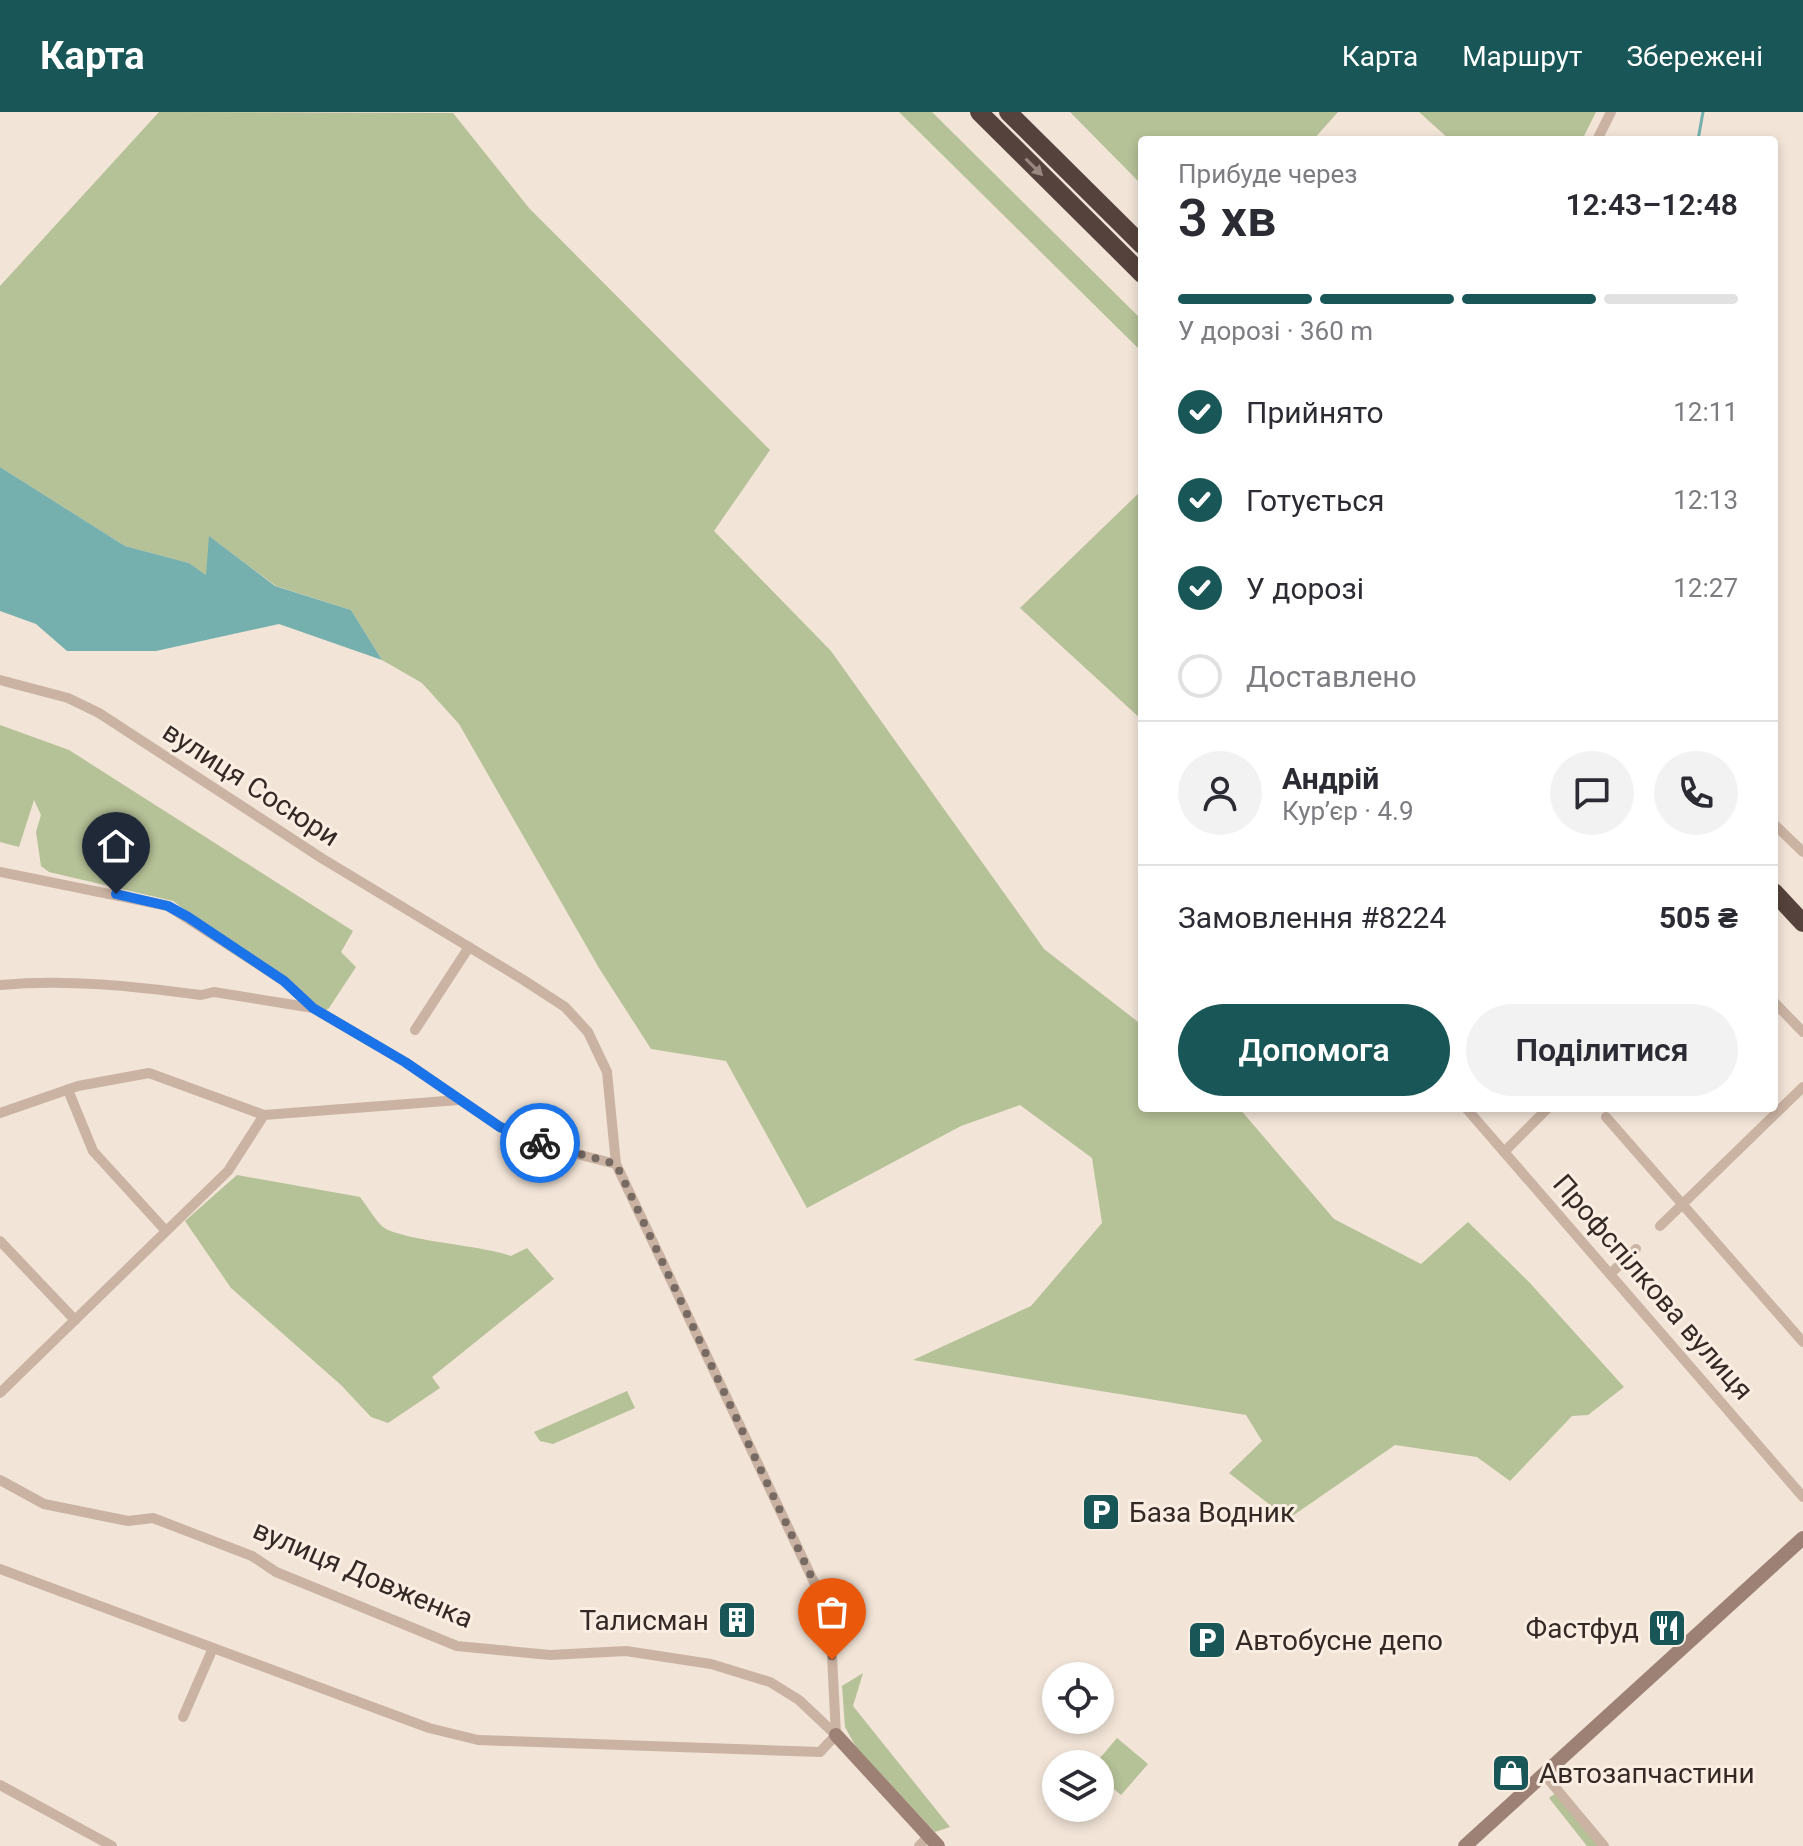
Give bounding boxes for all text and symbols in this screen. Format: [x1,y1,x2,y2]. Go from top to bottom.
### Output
text: Карта [40,34,145,78]
text: Карта [1342,40,1418,73]
text: Маршрут [1462,40,1582,73]
text: Збережені [1626,40,1763,73]
one-way arrow [1024,157,1043,176]
text: Прибуде через [1178,159,1358,189]
text: 12:43–12:48 [1565,187,1738,222]
text: 3 хв [1178,188,1276,249]
text: У дорозі · 360 m [1178,316,1373,346]
icon: check [1178,390,1222,434]
text: Прийнято [1246,395,1384,430]
text: 12:11 [1673,397,1738,427]
icon: check [1178,478,1222,522]
text: Готується [1246,483,1384,518]
text: 12:13 [1673,485,1738,515]
icon: check [1178,566,1222,610]
text: У дорозі [1246,571,1364,606]
text: 12:27 [1673,573,1738,603]
text: Доставлено [1246,659,1417,694]
street label: вулиця Сосюри [157,715,345,853]
button: person [1178,751,1262,835]
button: chat [1550,751,1634,835]
button: phone [1654,751,1738,835]
text: Андрій [1282,761,1379,796]
text: Кур’єр · 4.9 [1282,796,1414,826]
pin [82,812,150,894]
icon: home [94,824,138,868]
text: Замовлення #8224 [1178,900,1446,935]
text: 505 ₴ [1659,900,1738,935]
button: Допомога [1178,1004,1450,1096]
button: Поділитися [1466,1004,1738,1096]
courier [500,1103,580,1183]
icon: bike [518,1121,562,1165]
street label: Профспілкова вулиця [1546,1168,1760,1406]
parking icon: База Водник [1080,1491,1122,1533]
place label: База Водник [1129,1496,1295,1529]
street label: вулиця Довженка [248,1513,478,1635]
pin [798,1578,866,1660]
icon: bag [810,1590,854,1634]
building icon: Талисман [716,1599,758,1641]
place label: Талисман [579,1604,709,1637]
restaurant icon: Фастфуд [1646,1607,1688,1649]
place label: Фастфуд [1526,1612,1639,1645]
parking icon: Автобусне депо [1186,1619,1228,1661]
place label: Автобусне депо [1235,1624,1443,1657]
map controls [1042,1662,1114,1822]
button: locate [1042,1662,1114,1734]
button: layers [1042,1750,1114,1822]
shop icon: Автозапчастини [1490,1752,1532,1794]
place label: Автозапчастини [1539,1757,1755,1790]

